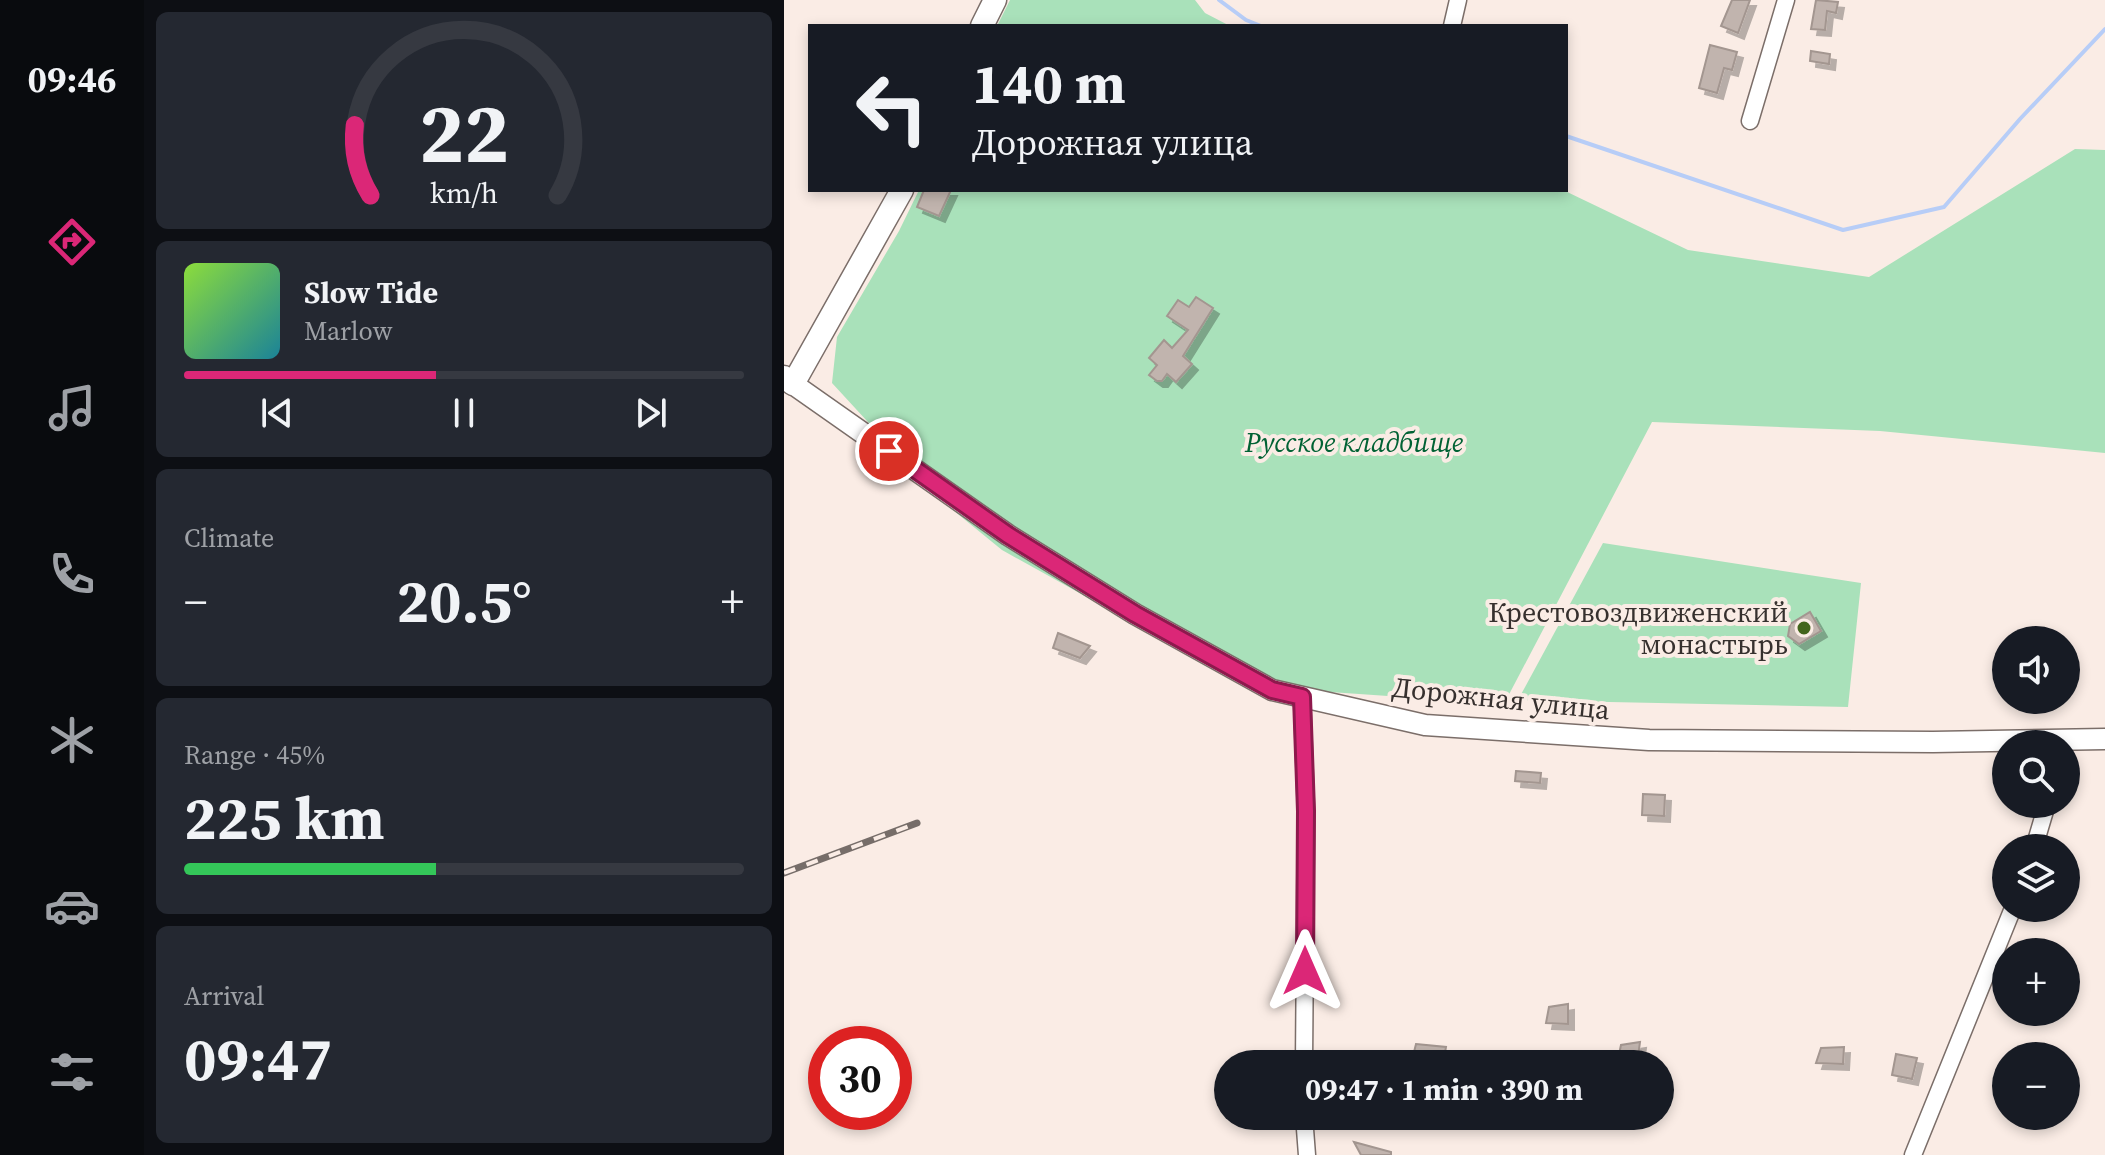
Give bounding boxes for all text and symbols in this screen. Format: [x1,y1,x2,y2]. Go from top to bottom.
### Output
text: 140 m [972,45,1126,122]
text: 09:46 [28,55,116,104]
icon: left [840,56,944,160]
text: 22 [419,76,509,190]
text: Дорожная улица [972,118,1253,167]
text: km/h [430,173,498,213]
icon: directions [44,214,100,270]
text: Slow Tide [304,272,438,313]
text: Marlow [304,313,393,349]
icon: music [44,380,100,436]
icon: previous [255,391,299,435]
icon: pause [442,391,486,435]
icon: next [629,391,673,435]
pin [855,417,923,485]
park label: Русское кладбище [1244,423,1464,461]
icon: arrive [867,429,911,473]
text: Climate [184,520,274,556]
icon: phone [44,546,100,602]
text: 20.5° [396,560,532,642]
text: − [184,571,207,632]
text: + [721,571,744,632]
place label: Крестовоздвиженский монастырь [1488,593,1788,663]
marker: Крестовоздвиженский монастырь [1795,619,1813,637]
map controls [1992,626,2080,1130]
button: sound [1992,626,2080,714]
street label: Дорожная улица [1390,668,1612,728]
icon: climate [44,712,100,768]
button: search [1992,730,2080,818]
text: Range · 45% [184,737,325,773]
text: 225 km [184,777,385,859]
button: layers [1992,834,2080,922]
icon: car [44,878,100,934]
position arrow [1263,929,1347,1013]
button: + [1992,938,2080,1026]
text: Arrival [184,978,264,1014]
text: 09:47 [184,1018,332,1100]
speed limit sign: 30 [808,1026,912,1130]
button: − [1992,1042,2080,1130]
icon: filters [44,1044,100,1100]
text: 09:47 · 1 min · 390 m [1305,1069,1583,1110]

